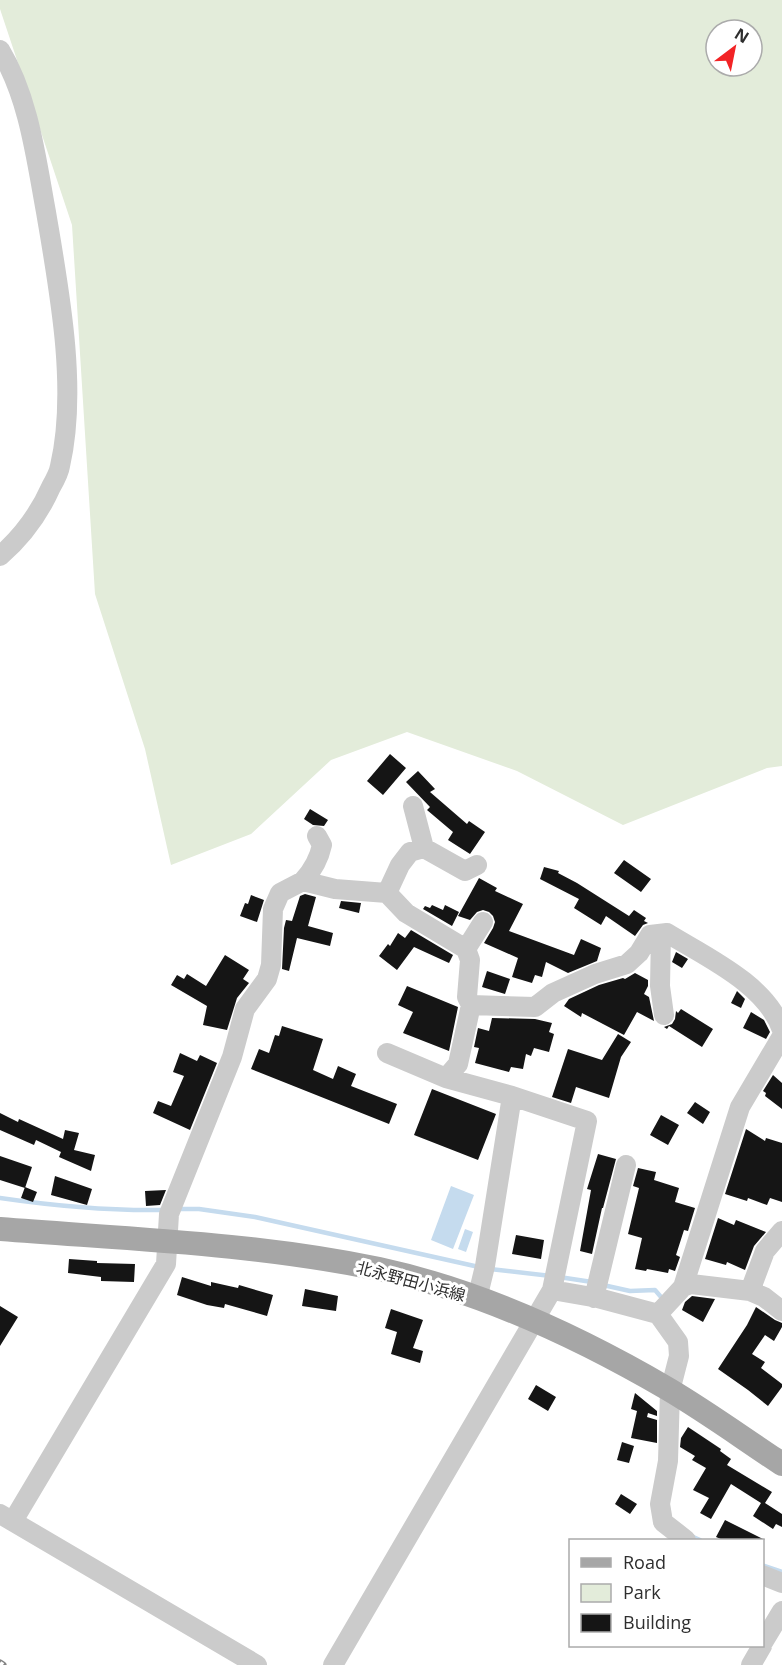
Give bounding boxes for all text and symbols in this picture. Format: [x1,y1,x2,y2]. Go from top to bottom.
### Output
north arrow [704,18,764,78]
text: N [731,23,753,48]
street label: 北永野田小浜線 [354,1256,468,1306]
legend [569,1539,764,1647]
text: Road [623,1550,666,1574]
text: Park [623,1580,661,1604]
text: Building [623,1610,691,1634]

